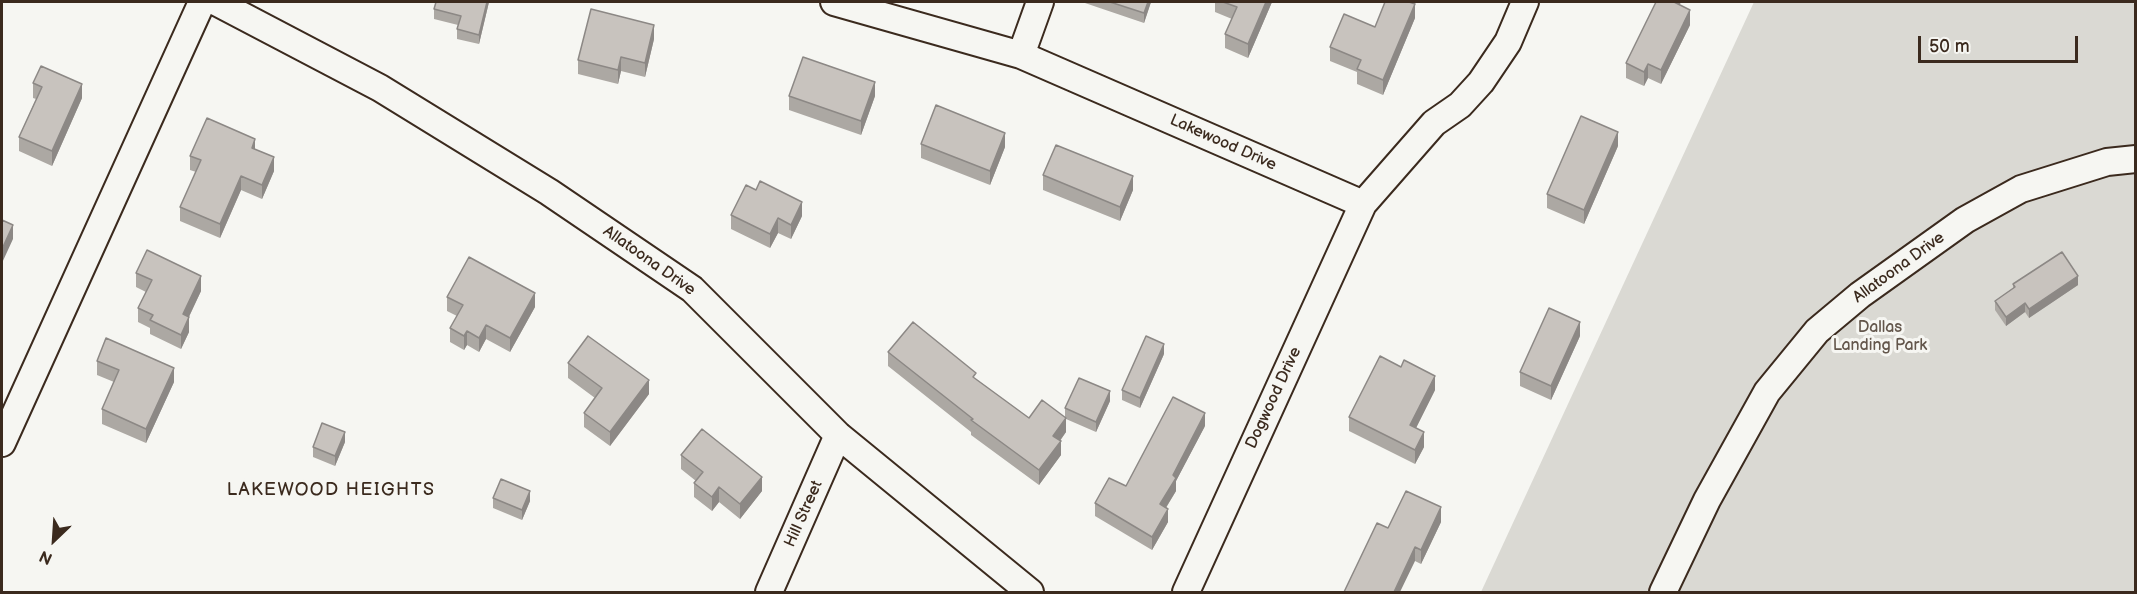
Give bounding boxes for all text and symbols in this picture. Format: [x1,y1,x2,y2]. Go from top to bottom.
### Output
scale bar [1921,24,2082,62]
text: 50 m [1929,36,1970,57]
street label: Lakewood Drive [1167,111,1279,175]
street label: Allatoona Drive [599,222,699,300]
street label: Allatoona Drive [1849,228,1949,308]
park label: Dallas Landing Park [1833,318,1927,356]
street label: Dogwood Drive [1242,344,1306,452]
street label: Hill Street [781,478,827,550]
district label: LAKEWOOD HEIGHTS [227,479,435,501]
north arrow [24,510,84,570]
text: N [37,546,56,568]

